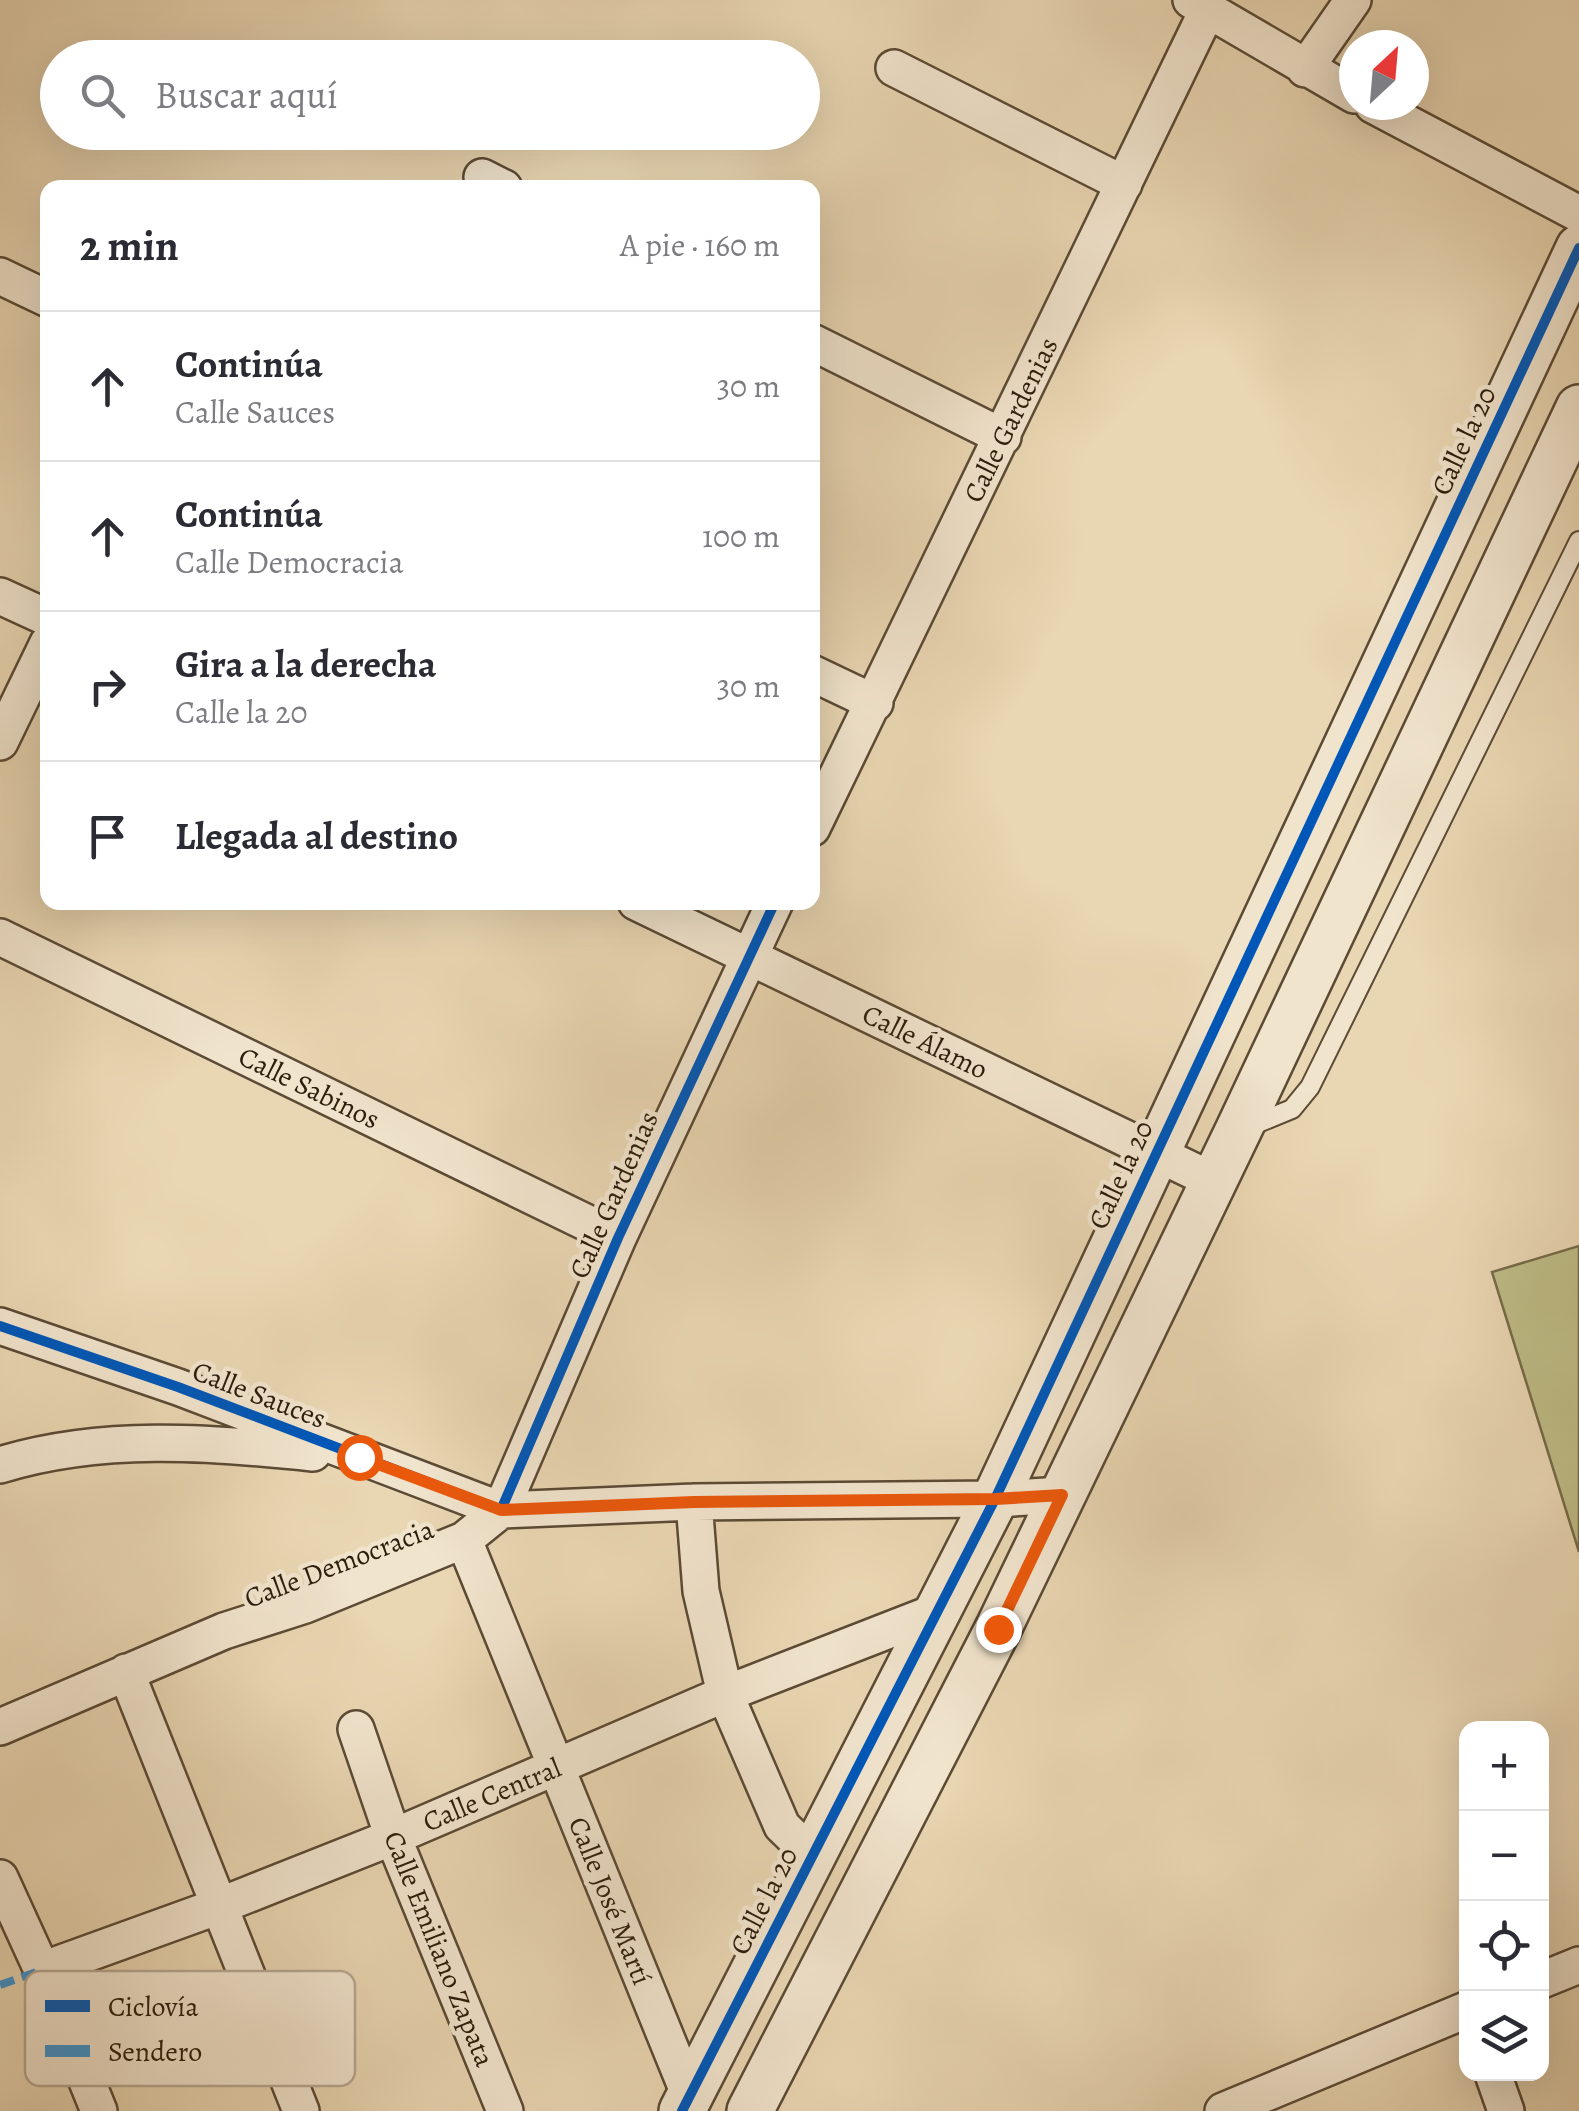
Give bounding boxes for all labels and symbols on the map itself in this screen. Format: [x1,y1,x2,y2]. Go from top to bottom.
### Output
north arrow [1339,30,1429,120]
street label: Calle Gardenias [955,331,1067,509]
street label: Calle la 20 [1422,380,1506,502]
street label: Calle Álamo [856,995,994,1089]
street label: Calle Sabinos [232,1038,386,1138]
street label: Calle Gardenias [560,1105,668,1285]
street label: Calle la 20 [1079,1114,1163,1236]
street label: Calle Sauces [187,1352,331,1438]
route start [337,1435,383,1481]
street label: Calle Democracia [239,1510,439,1618]
route end [976,1607,1022,1653]
street label: Calle Central [417,1749,567,1841]
street label: Calle José Martí [559,1811,661,1991]
street label: Calle Emiliano Zapata [374,1826,504,2072]
street label: Calle la 20 [721,1841,807,1961]
legend [25,1971,355,2086]
text: Ciclovía [108,1988,198,2026]
text: Sendero [108,2033,202,2071]

